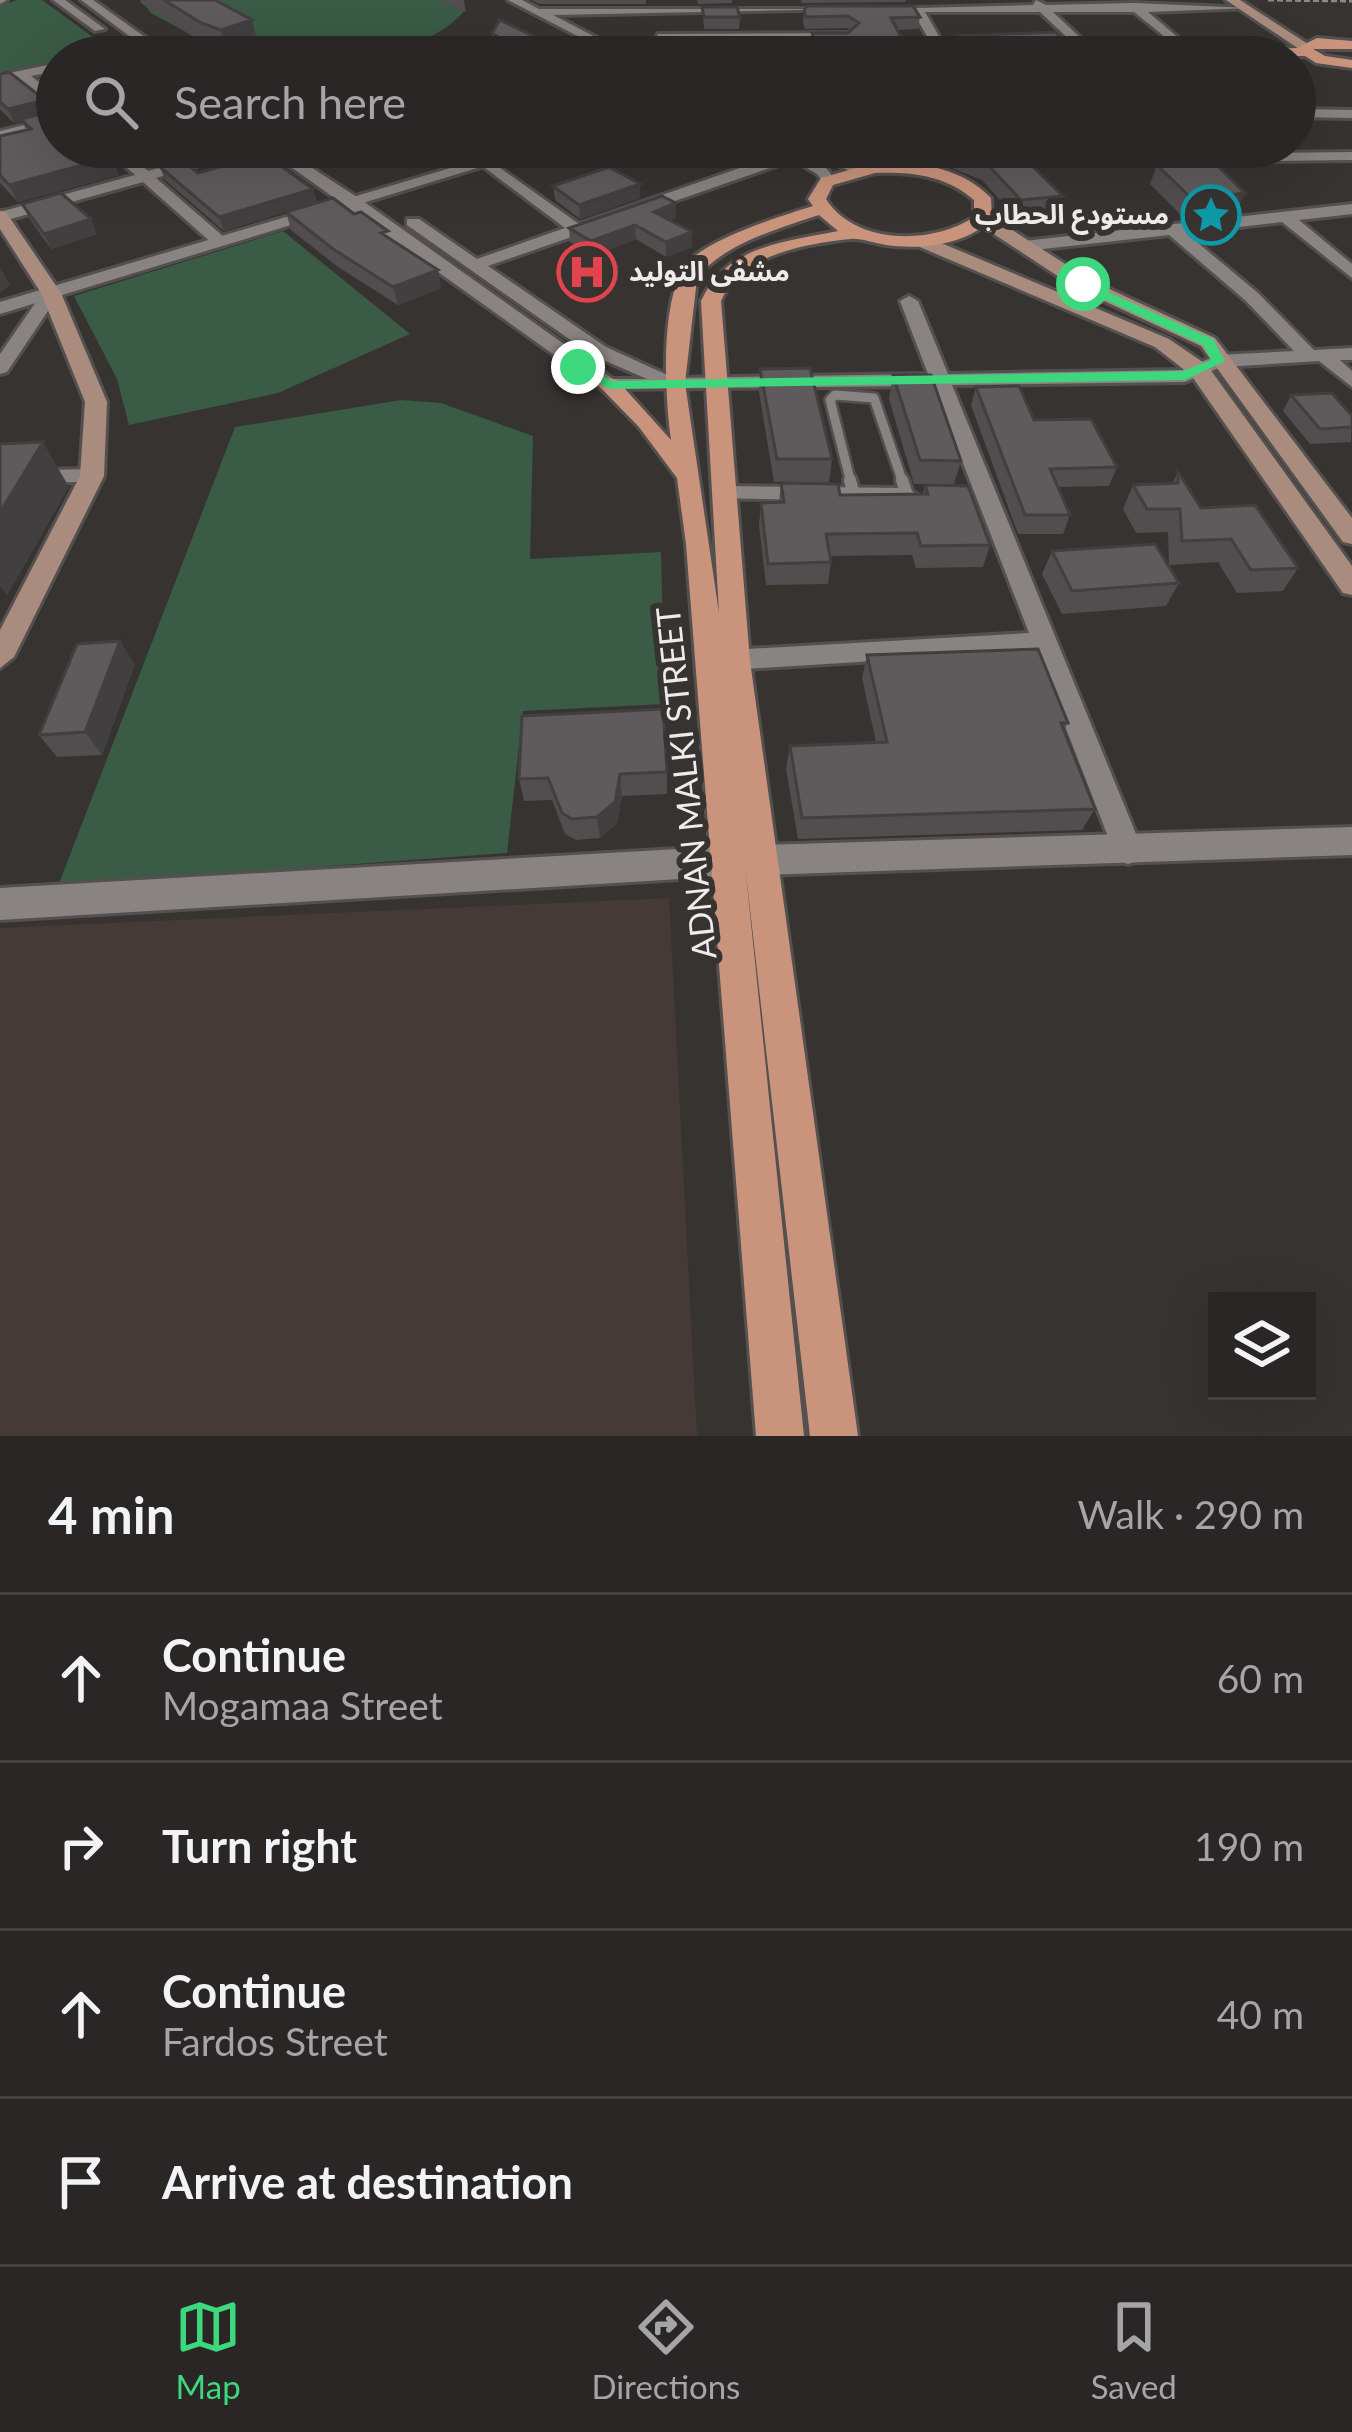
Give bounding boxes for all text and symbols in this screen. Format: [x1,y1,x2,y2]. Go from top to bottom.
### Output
search box [36,36,1316,168]
icon: search [78,69,144,135]
text: Search here [174,75,406,129]
place icon: مستودع الحطاب [1180,184,1242,246]
place label: مستودع الحطاب [975,197,1169,235]
hospital icon: مشفى التوليد [556,241,618,303]
place label: مشفى التوليد [629,254,790,287]
route start [1056,257,1110,311]
route end [551,340,605,394]
street label: ADNAN MALKI STREET [647,605,723,961]
map controls [1208,1292,1316,1400]
button: layers [1208,1292,1316,1400]
text: 4 min [48,1484,174,1545]
text: Walk · 290 m [1077,1491,1304,1537]
text: Continue [162,1628,346,1682]
icon: ahead [48,1645,114,1711]
text: 60 m [1217,1655,1304,1701]
text: Mogamaa Street [162,1682,443,1728]
icon: right [48,1813,114,1879]
text: Turn right [162,1819,357,1873]
text: 190 m [1194,1823,1304,1869]
text: Continue [162,1964,346,2018]
icon: ahead [48,1981,114,2047]
text: 40 m [1217,1991,1304,2037]
text: Fardos Street [162,2018,388,2064]
icon: arrive [48,2149,114,2215]
text: Arrive at destination [162,2155,573,2209]
tab: Map [175,2294,241,2406]
tab: Directions [591,2294,740,2406]
tab: Saved [1091,2294,1177,2406]

